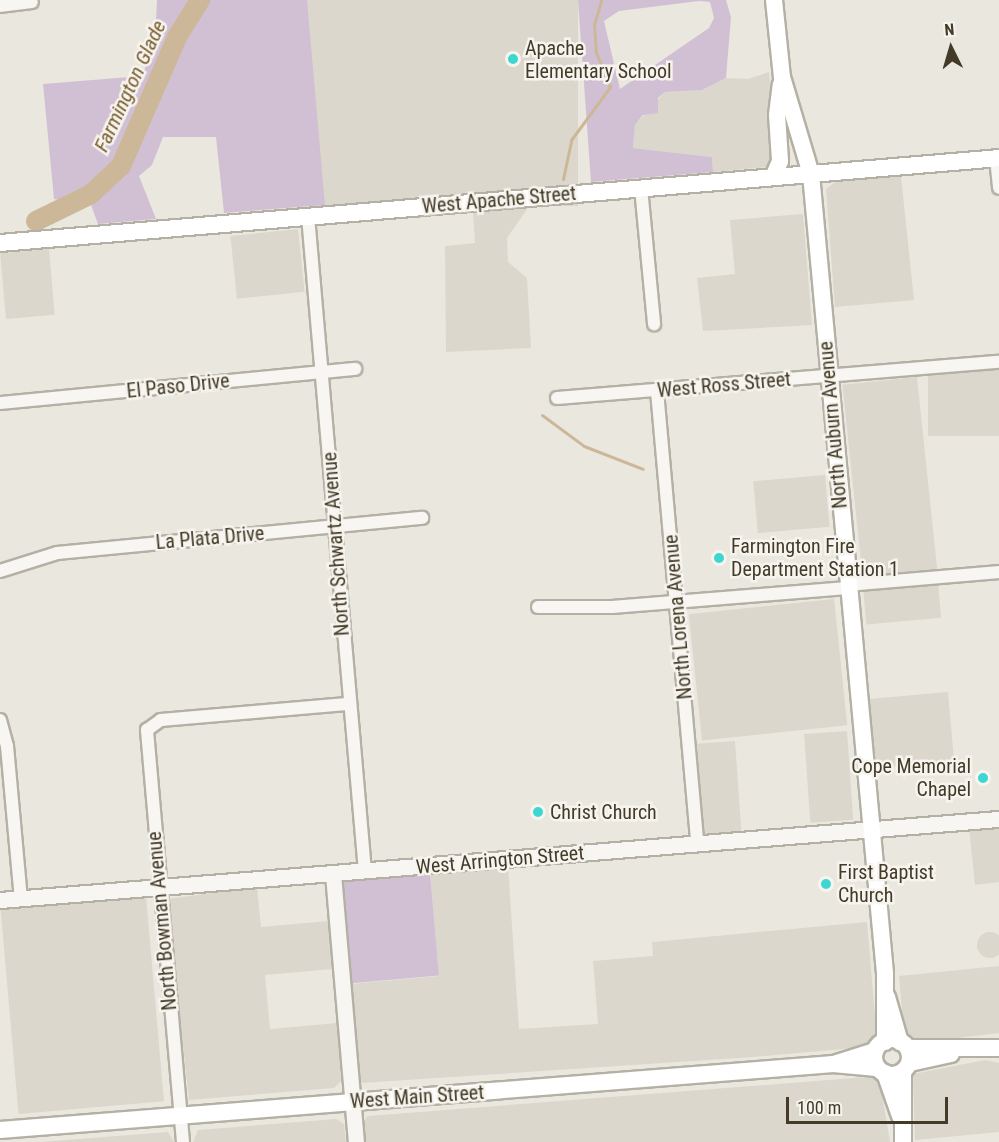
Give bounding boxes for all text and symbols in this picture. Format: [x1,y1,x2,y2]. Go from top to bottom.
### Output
water label: Farmington Glade [89,16,171,156]
north arrow [921,18,981,78]
text: N [944,20,955,39]
place label: Apache Elementary School [525,36,672,83]
marker: Apache Elementary School [506,52,520,66]
street label: West Apache Street [421,181,577,219]
street label: North Auburn Avenue [814,340,852,510]
street label: West Ross Street [656,367,792,403]
street label: El Paso Drive [125,369,231,403]
street label: North Schwartz Avenue [318,451,354,637]
street label: La Plata Drive [155,521,265,555]
street label: North Lorena Avenue [659,534,697,700]
place label: Farmington Fire Department Station 1 [731,534,899,581]
marker: Farmington Fire Department Station 1 [712,551,726,565]
place label: Cope Memorial Chapel [851,754,971,801]
marker: Cope Memorial Chapel [976,771,990,785]
place label: Christ Church [550,800,657,824]
marker: Christ Church [531,805,545,819]
street label: North Bowman Avenue [142,830,182,1012]
street label: West Arrington Street [415,841,585,879]
place label: First Baptist Church [838,861,934,908]
marker: First Baptist Church [819,877,833,891]
street label: West Main Street [349,1080,485,1114]
scale bar [789,1085,951,1123]
text: 100 m [797,1097,841,1118]

